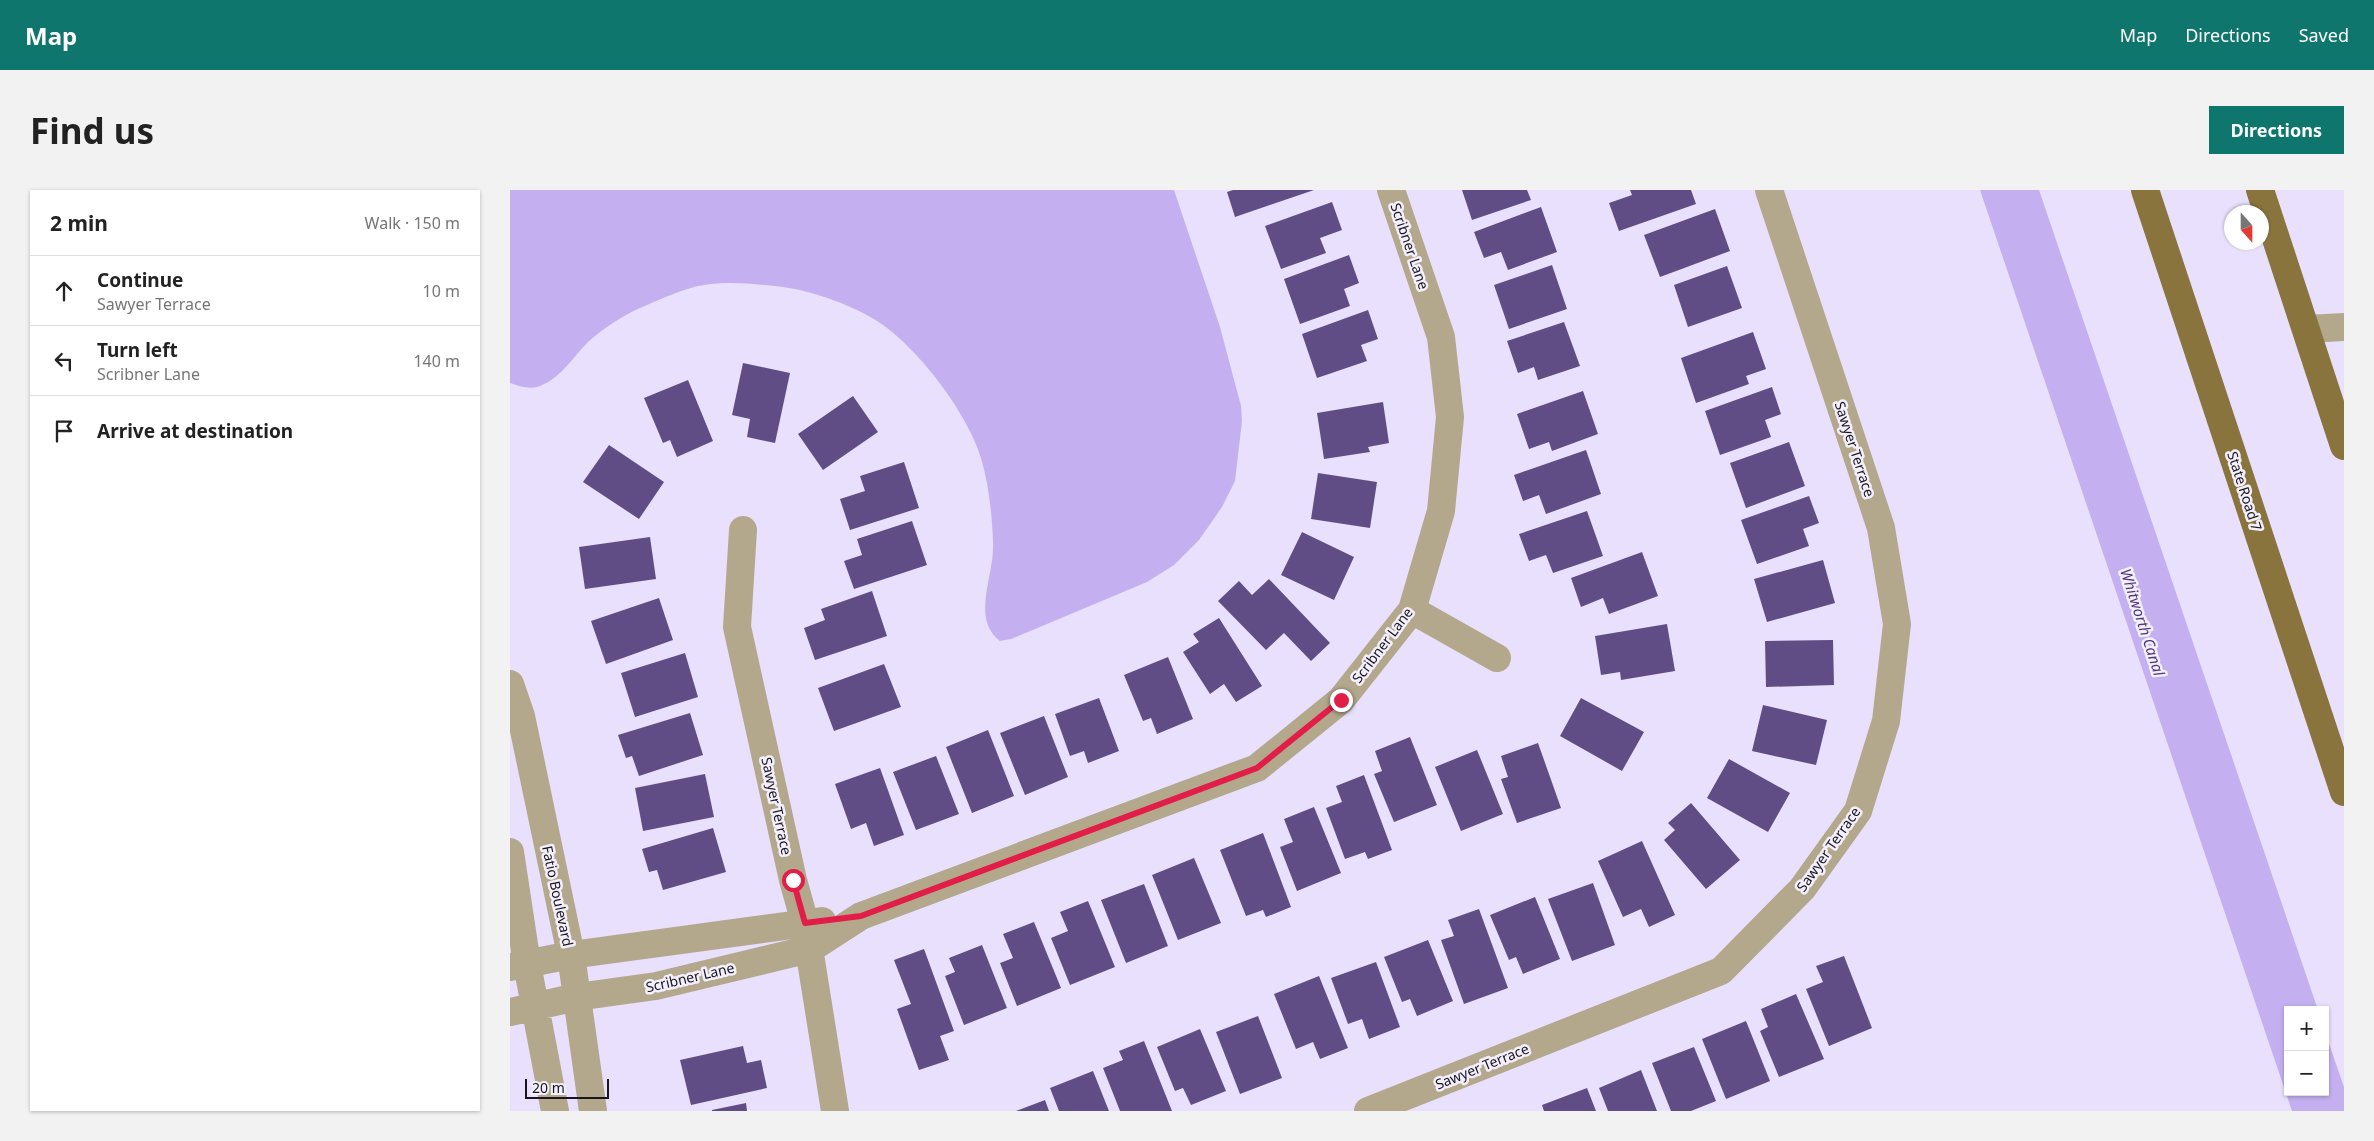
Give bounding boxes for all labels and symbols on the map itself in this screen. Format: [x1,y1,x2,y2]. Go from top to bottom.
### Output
street label: Scribner Lane [1386,200,1434,292]
north arrow [2224,205,2269,250]
street label: Sawyer Terrace [1831,399,1879,499]
street label: State Road 7 [2223,449,2267,533]
water label: Whitworth Canal [2116,566,2170,679]
street label: Scribner Lane [1347,603,1417,687]
route end [1330,689,1353,712]
street label: Sawyer Terrace [757,755,797,857]
street label: Sawyer Terrace [1792,803,1864,895]
street label: Fatio Boulevard [538,844,578,948]
route start [782,869,805,892]
street label: Scribner Lane [644,958,736,996]
street label: Sawyer Terrace [1432,1039,1532,1093]
scale bar [525,1076,609,1099]

